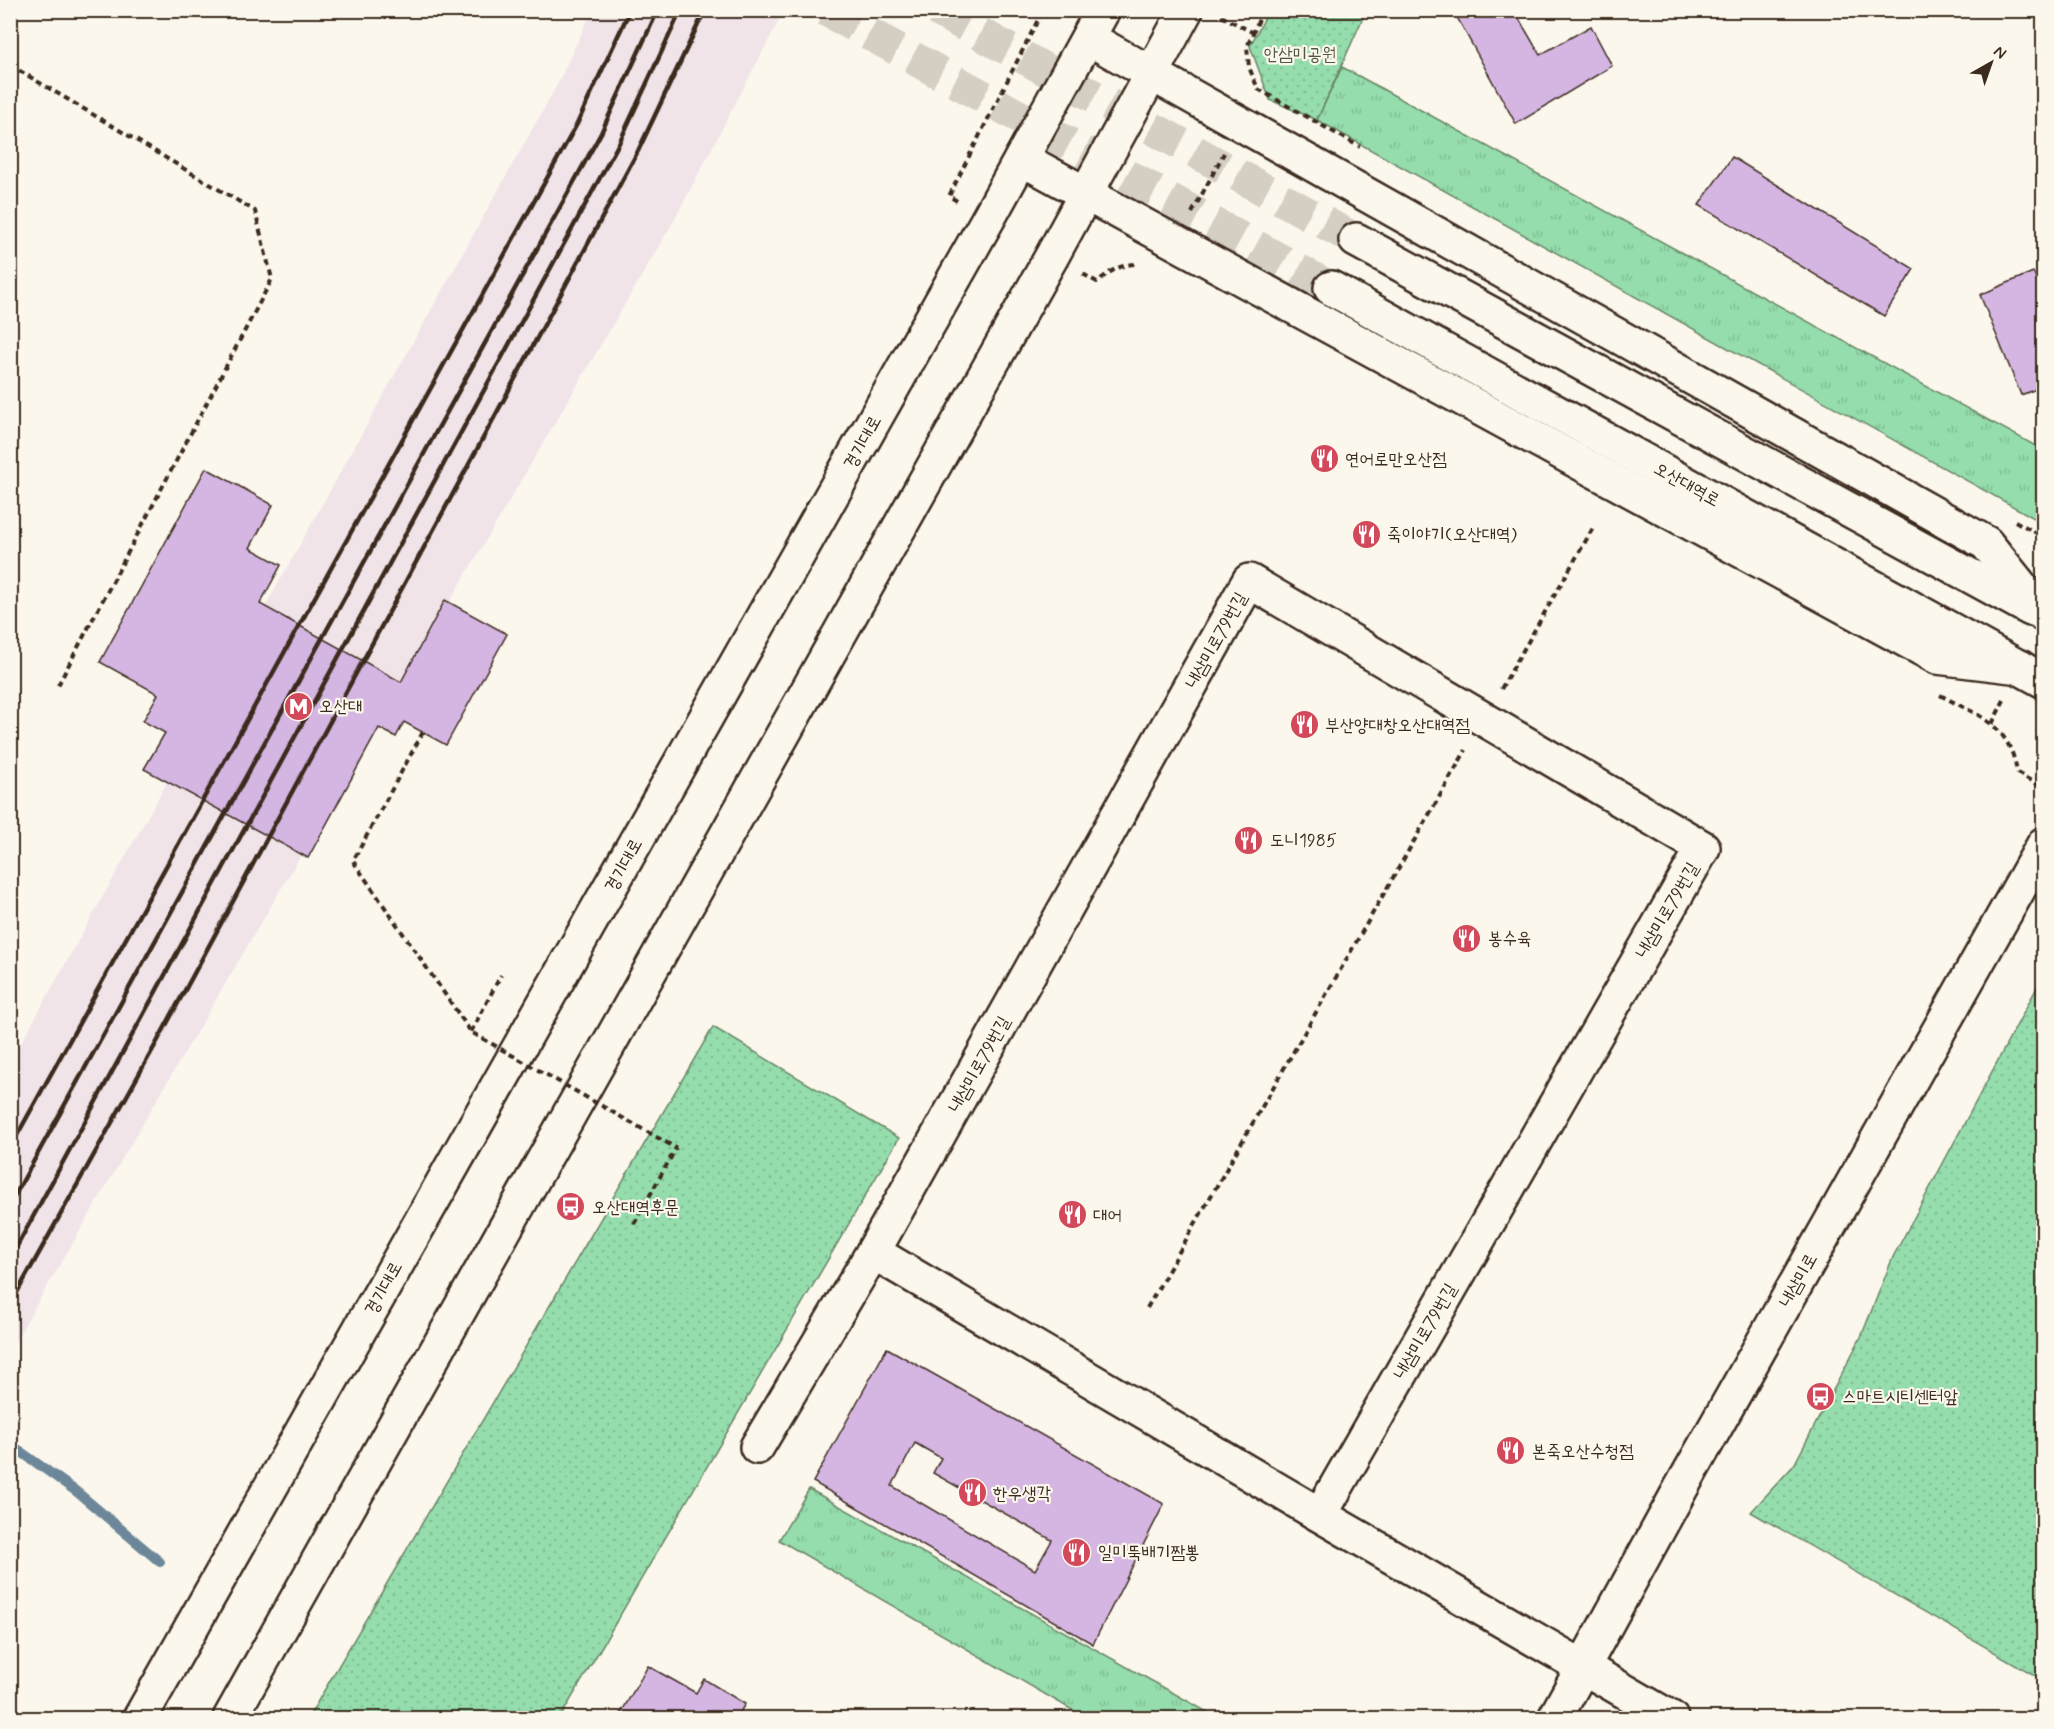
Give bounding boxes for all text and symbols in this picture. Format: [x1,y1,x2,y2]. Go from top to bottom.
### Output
north arrow [1961,33,2021,93]
text: N [1989,41,2011,64]
park label: 안삼미공원 [1264,43,1336,67]
street label: 경기대로 [838,411,887,474]
restaurant icon: 연어로만오산점 [1308,443,1340,475]
place label: 연어로만오산점 [1345,448,1447,472]
street label: 오산대역로 [1649,457,1724,513]
restaurant icon: 죽이야기(오산대역) [1350,518,1382,550]
place label: 죽이야기(오산대역) [1387,523,1518,547]
street label: 내삼미로79번길 [1181,588,1253,693]
metro station icon: 오산대 [282,690,314,722]
place label: 오산대 [319,695,362,719]
restaurant icon: 부산양대창오산대역점 [1288,709,1320,741]
place label: 부산양대창오산대역점 [1325,714,1470,738]
restaurant icon: 도니1985 [1233,824,1265,856]
place label: 도니1985 [1270,829,1337,853]
street label: 경기대로 [599,834,648,897]
street label: 내삼미로79번길 [1631,858,1705,963]
restaurant icon: 봉수육 [1451,922,1483,954]
place label: 봉수육 [1488,927,1531,951]
street label: 내삼미로79번길 [944,1012,1016,1117]
bus stop icon: 오산대역후문 [555,1191,587,1223]
place label: 오산대역후문 [592,1196,679,1220]
restaurant icon: 대어 [1056,1199,1088,1231]
place label: 대어 [1093,1204,1122,1228]
street label: 내삼미로 [1774,1249,1823,1312]
street label: 경기대로 [359,1257,408,1320]
street label: 내삼미로79번길 [1389,1279,1463,1384]
bus stop icon: 스마트시티센터앞 [1805,1380,1837,1412]
place label: 스마트시티센터앞 [1842,1385,1958,1409]
restaurant icon: 본죽오산수청점 [1495,1435,1527,1467]
place label: 본죽오산수청점 [1532,1440,1634,1464]
restaurant icon: 한우생각 [956,1477,988,1509]
place label: 한우생각 [993,1482,1051,1506]
restaurant icon: 일미뚝배기짬뽕 [1061,1536,1093,1568]
place label: 일미뚝배기짬뽕 [1098,1541,1199,1565]

